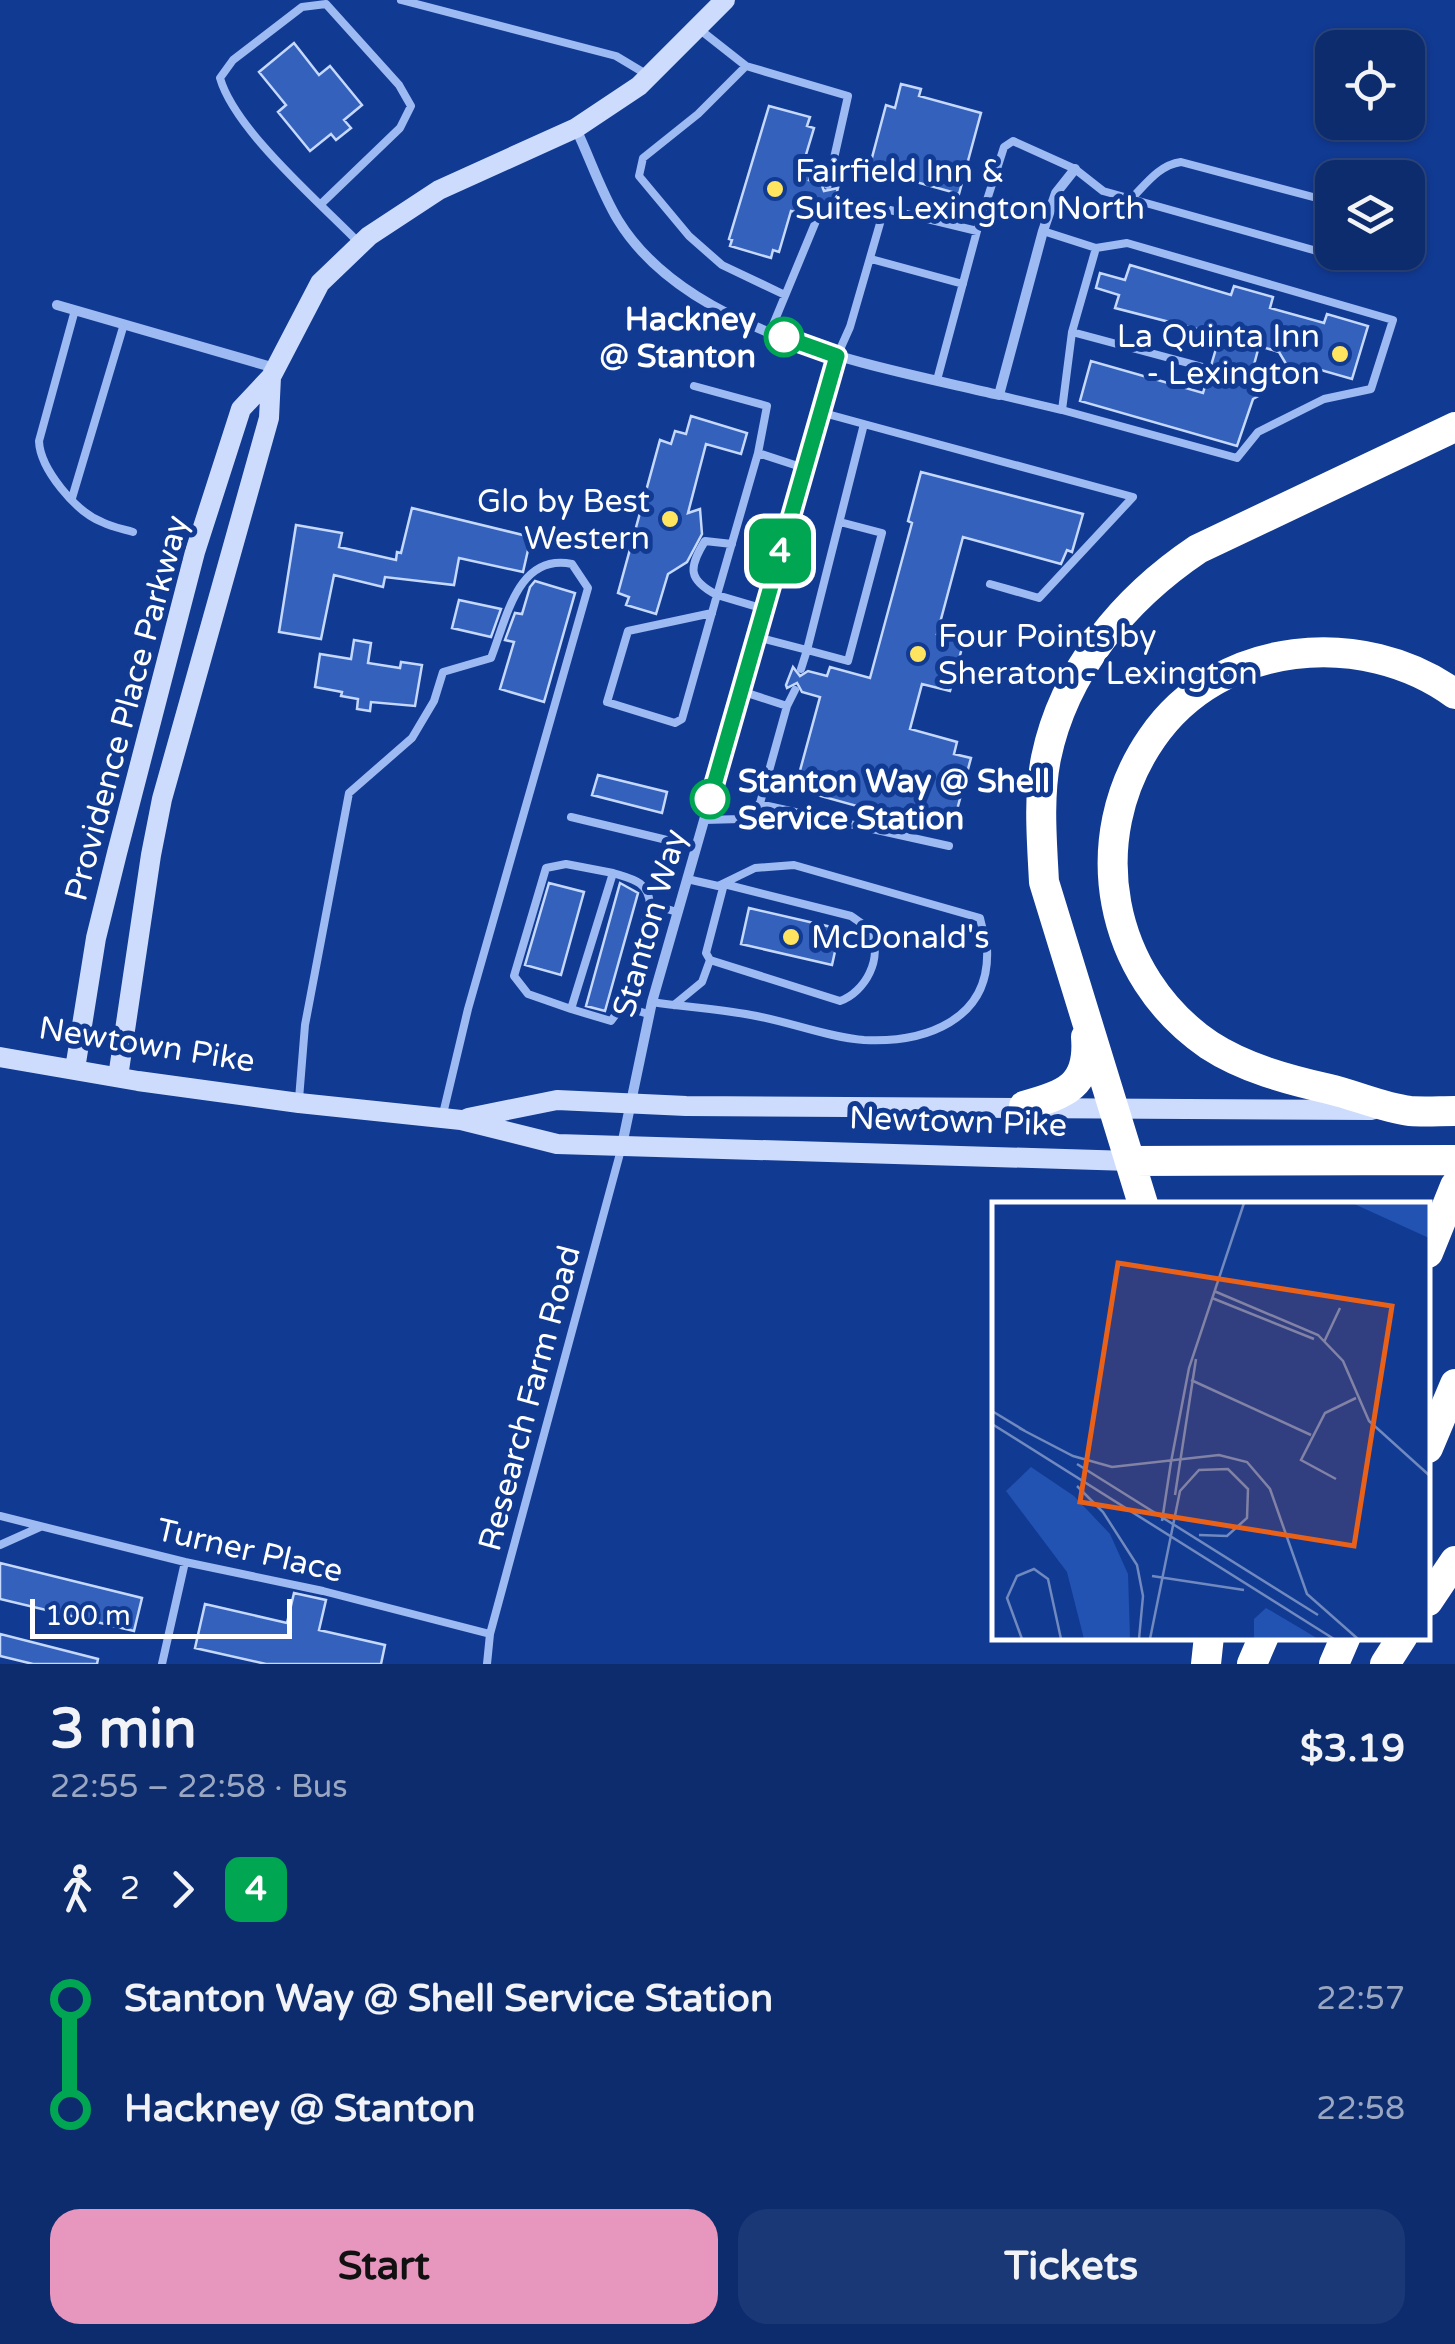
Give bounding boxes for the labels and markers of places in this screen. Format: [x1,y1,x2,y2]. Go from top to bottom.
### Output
place label: Fairfield Inn & Suites Lexington North [795,153,1145,228]
marker: Fairfield Inn & Suites Lexington North [764,178,786,200]
place label: Hackney @ Stanton [600,301,756,376]
marker: Hackney @ Stanton [765,318,803,356]
place label: La Quinta Inn - Lexington [1117,318,1320,393]
marker: La Quinta Inn - Lexington [1329,343,1351,365]
place label: Glo by Best Western [477,483,650,558]
marker: Glo by Best Western [659,508,681,530]
place label: Four Points by Sheraton - Lexington [938,618,1258,693]
marker: Four Points by Sheraton - Lexington [907,643,929,665]
place label: Stanton Way @ Shell Service Station [738,763,1050,838]
marker: Stanton Way @ Shell Service Station [691,780,729,818]
place label: McDonald's [811,919,990,957]
marker: McDonald's [780,926,802,948]

